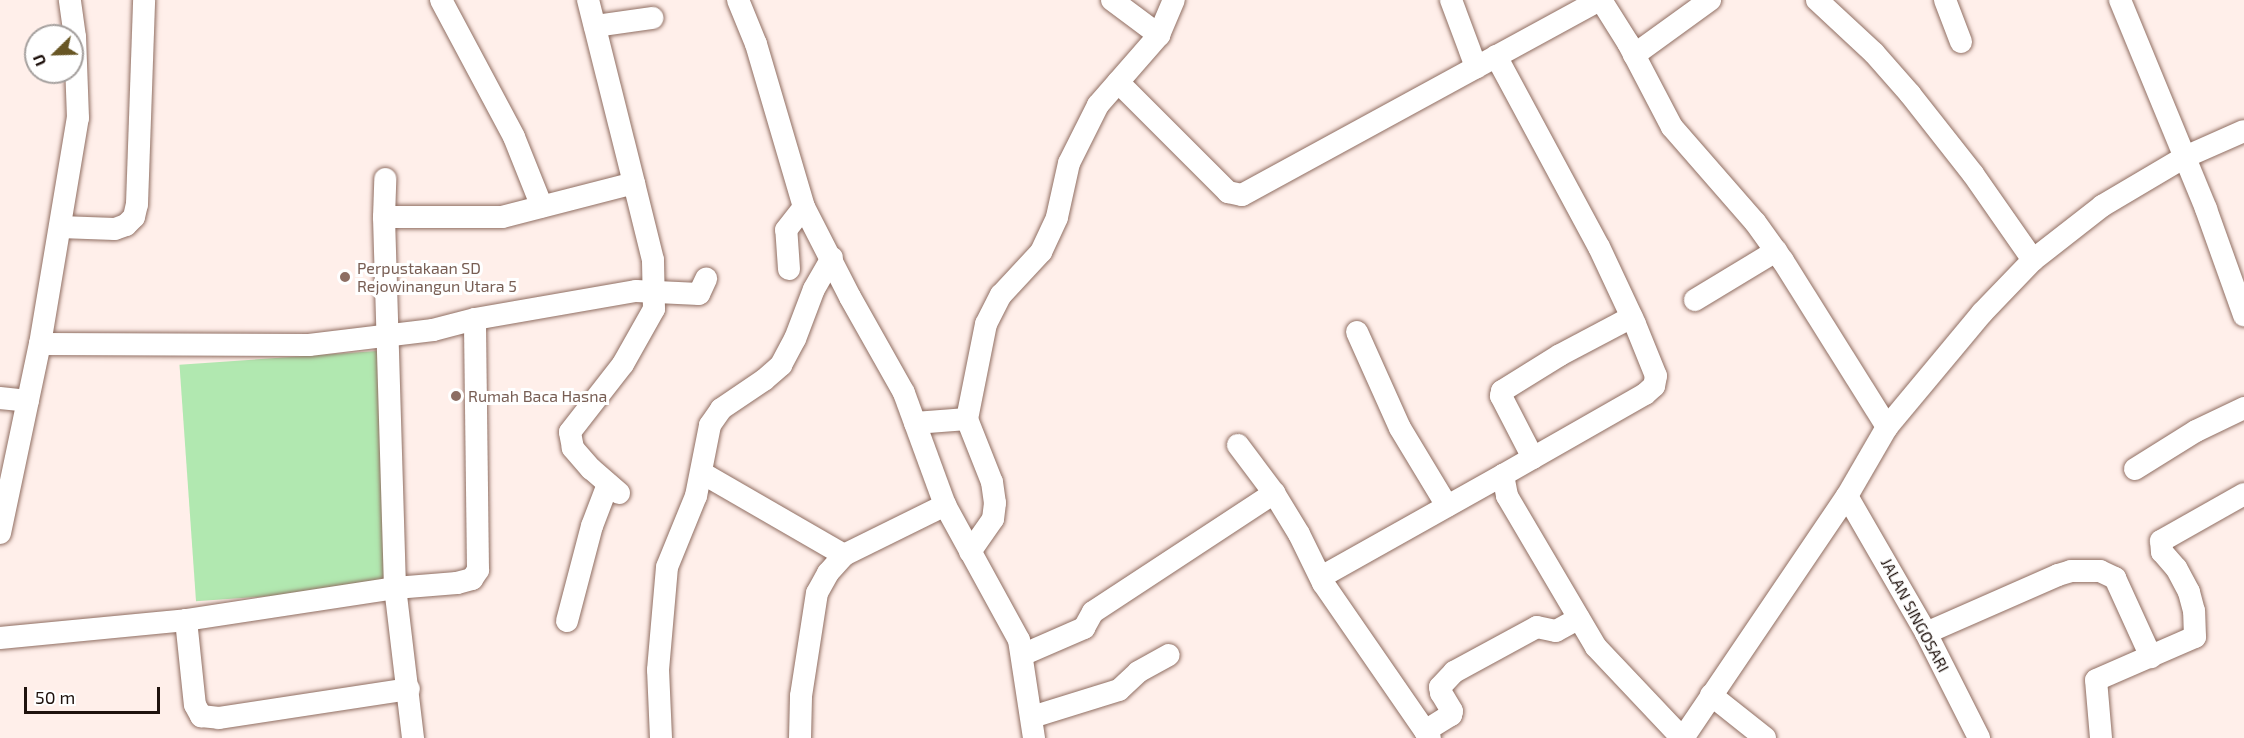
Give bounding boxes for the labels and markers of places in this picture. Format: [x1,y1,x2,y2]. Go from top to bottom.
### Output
place label: Perpustakaan SD Rejowinangun Utara 5 [357,258,517,296]
marker: Perpustakaan SD Rejowinangun Utara 5 [338,270,352,284]
place label: Rumah Baca Hasna [468,386,607,406]
marker: Rumah Baca Hasna [449,389,463,403]

